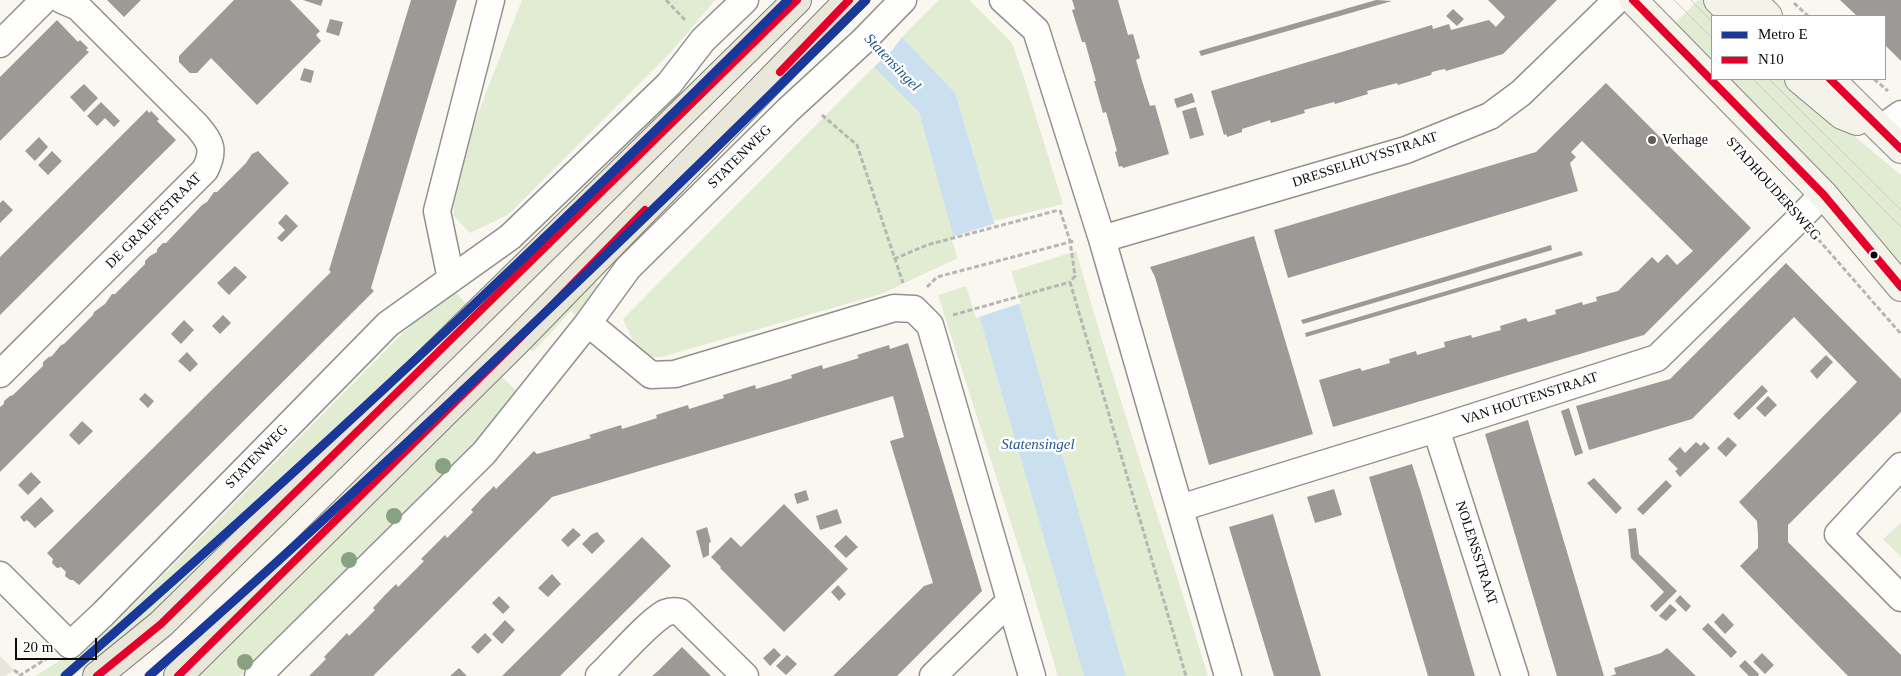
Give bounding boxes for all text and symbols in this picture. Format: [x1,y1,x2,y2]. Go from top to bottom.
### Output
legend [1711,15,1886,80]
text: Metro E [1758,26,1808,42]
water label: Statensingel [860,30,924,96]
text: N10 [1758,51,1784,67]
street label: STATENWEG [705,122,775,192]
street label: DRESSELHUYSSTRAAT [1290,129,1440,191]
place label: Verhage [1662,132,1708,148]
marker: Verhage [1646,134,1658,146]
street label: STADHOUDERSWEG [1722,134,1824,244]
street label: DE GRAEFFSTRAAT [103,170,205,272]
unlabelled marker [1869,250,1879,260]
street label: VAN HOUTENSTRAAT [1460,369,1600,429]
street label: STATENWEG [222,421,292,493]
water label: Statensingel [1001,436,1075,454]
street label: NOLENSSTRAAT [1451,499,1501,607]
scale bar [18,628,100,660]
text: 20 m [23,639,53,655]

